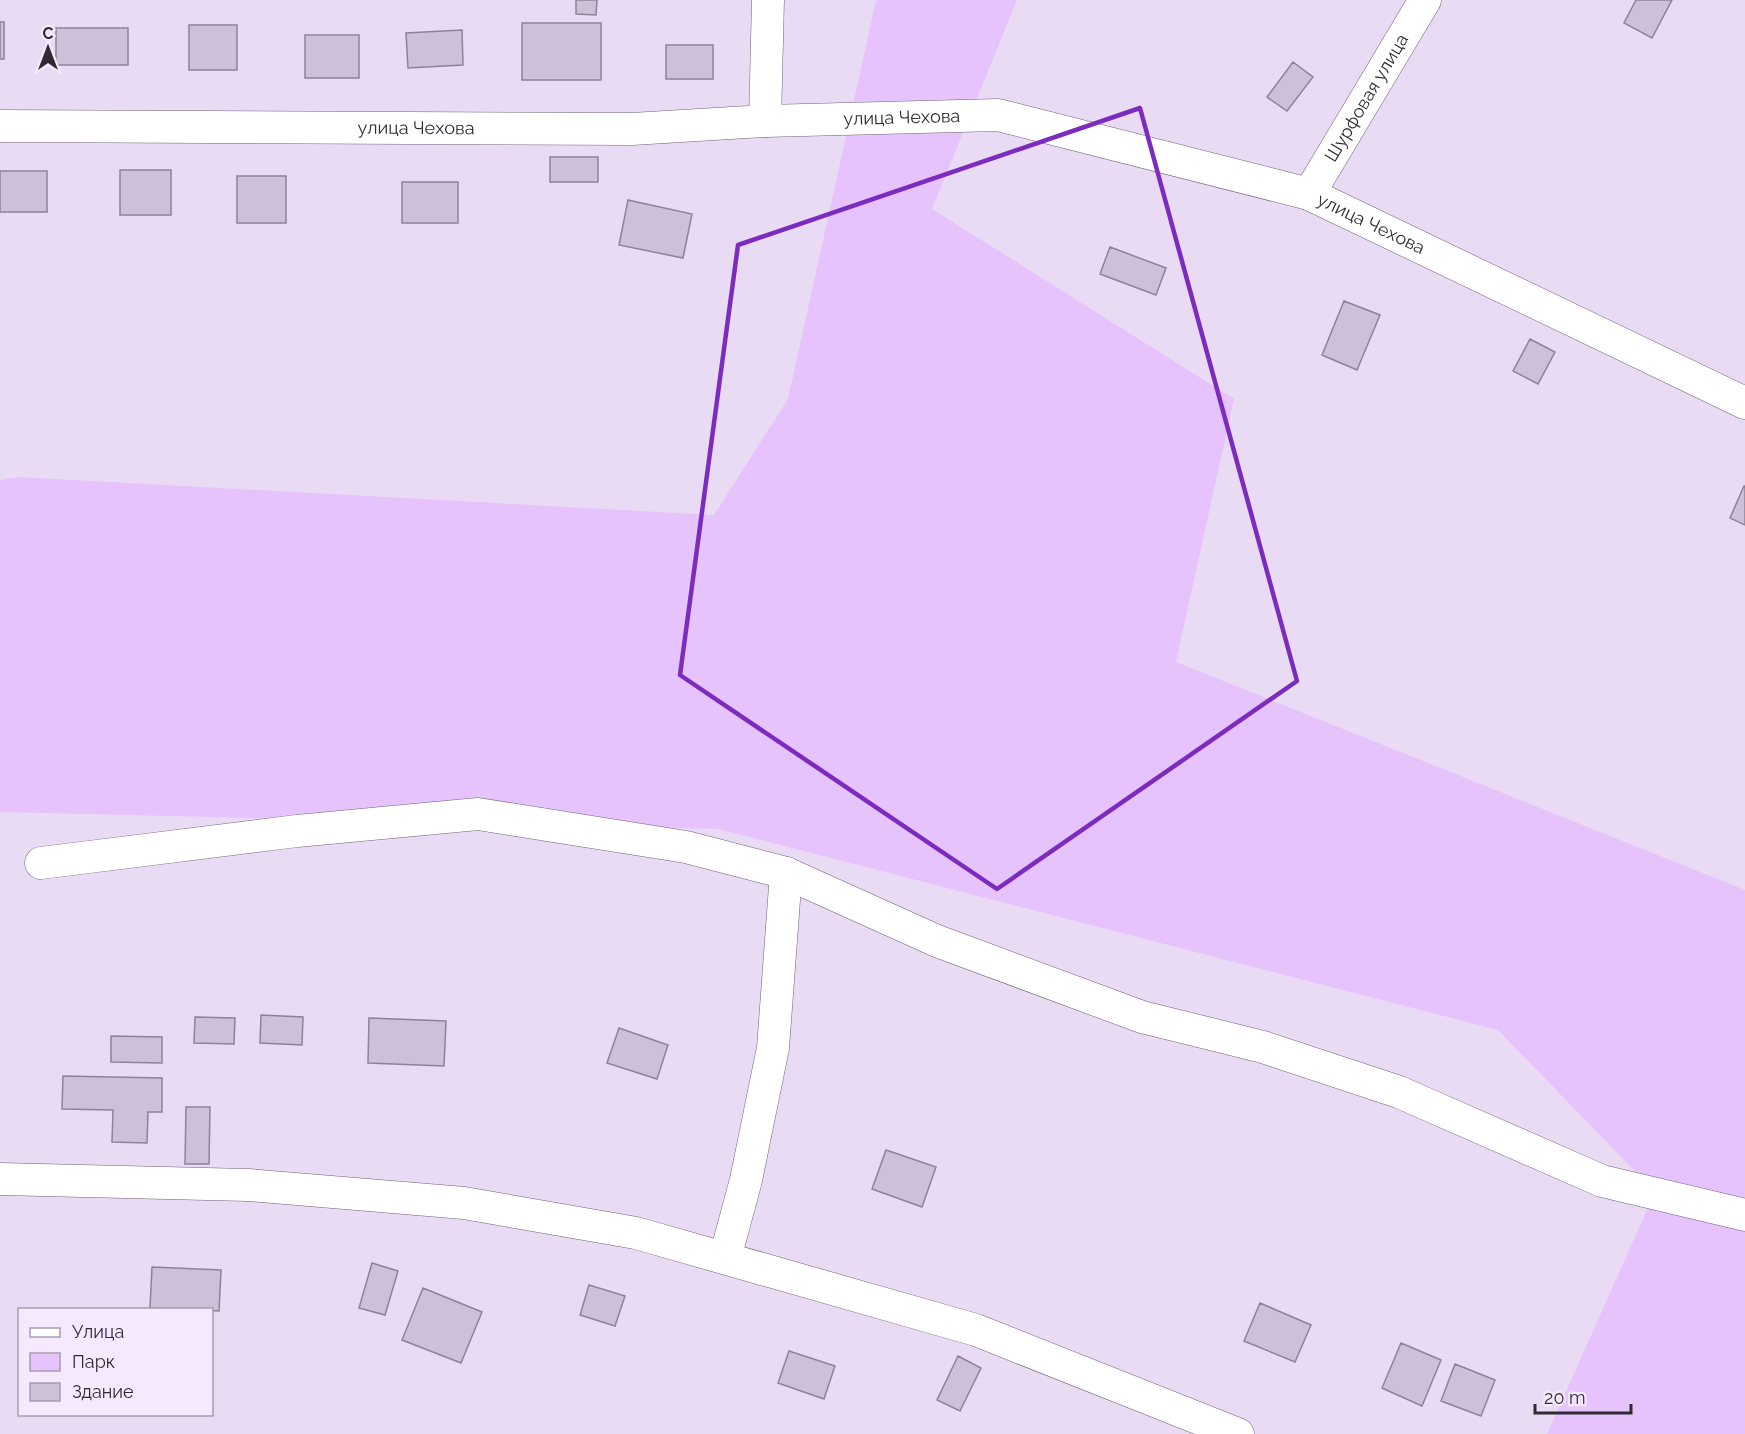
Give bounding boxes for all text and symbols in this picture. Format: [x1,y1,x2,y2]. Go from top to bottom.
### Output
north arrow [18,18,78,78]
text: С [43,24,54,43]
street label: Шурфовая улица [1320,30,1412,165]
street label: улица Чехова [843,105,960,129]
street label: улица Чехова [357,117,475,138]
street label: улица Чехова [1314,189,1429,258]
legend [18,1308,213,1416]
text: Улица [72,1321,124,1342]
text: Парк [72,1351,115,1372]
scale bar [1535,1377,1631,1415]
text: Здание [72,1381,134,1402]
text: 20 m [1544,1387,1586,1408]

